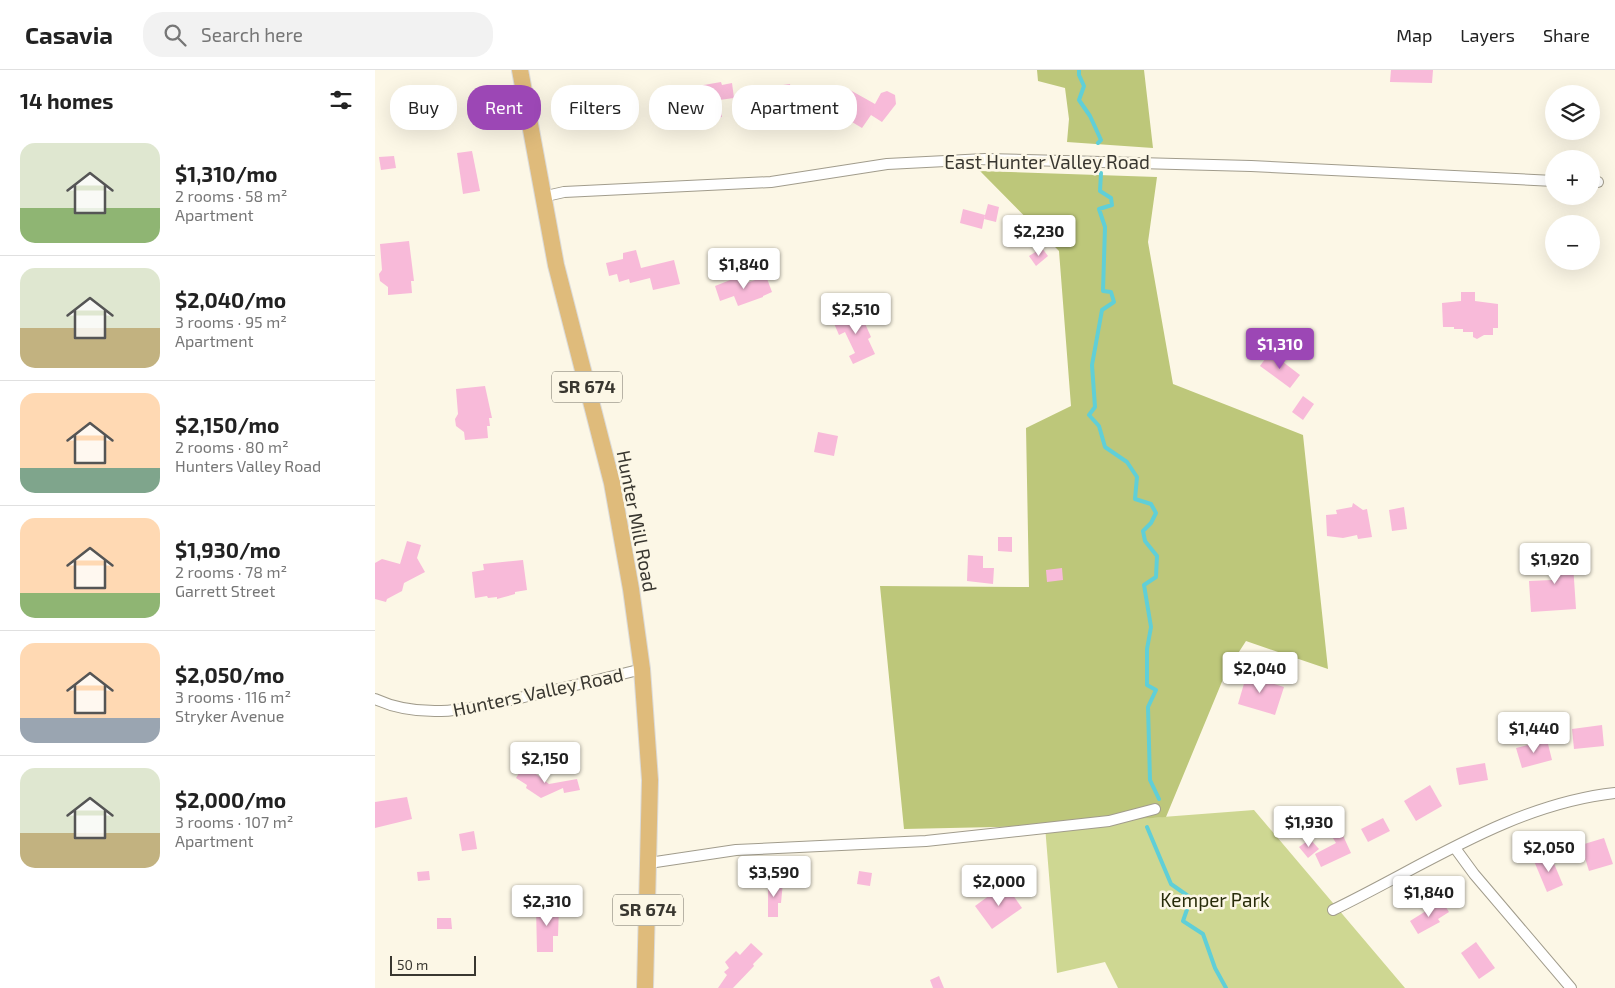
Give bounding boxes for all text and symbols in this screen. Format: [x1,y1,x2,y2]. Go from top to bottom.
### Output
search box [143,12,493,57]
text: Casavia [25,20,113,49]
icon: search [161,21,189,49]
text: Search here [201,23,303,46]
text: Map [1396,24,1432,46]
text: Layers [1460,24,1515,46]
text: Share [1543,24,1590,46]
chip: Buy [390,85,457,130]
chip: Rent [467,85,541,130]
chip: Filters [551,85,639,130]
chip: New [649,85,722,130]
chip: Apartment [732,85,857,130]
map controls [1545,85,1600,270]
button: layers [1545,85,1600,140]
icon: filters [327,86,355,114]
text: 14 homes [20,88,114,113]
street label: East Hunter Valley Road [944,150,1150,173]
button: + [1545,150,1600,205]
text: $1,310/mo [175,161,277,186]
icon: home [60,163,120,223]
text: 2 rooms · 58 m² [175,186,288,205]
text: Apartment [175,205,254,224]
pin: $2,230 [998,214,1080,257]
button: − [1545,215,1600,270]
text: $2,230 [1014,221,1064,240]
pin: $1,840 [703,248,785,290]
text: $1,840 [719,254,769,273]
text: $2,040/mo [175,287,286,312]
icon: home [60,288,120,348]
pin: $2,510 [815,292,897,335]
text: $2,510 [832,299,880,318]
text: 3 rooms · 95 m² [175,312,287,331]
pin: $1,310 [1239,328,1321,370]
text: Apartment [175,331,254,350]
text: $1,310 [1257,334,1303,353]
road number: SR 674 [552,372,622,402]
text: $2,150/mo [175,412,279,437]
icon: home [60,413,120,473]
text: 2 rooms · 80 m² [175,437,289,456]
street label: Hunter Mill Road [612,448,662,594]
text: Hunters Valley Road [175,456,321,475]
text: $1,930/mo [175,537,281,562]
icon: home [60,538,120,598]
pin: $1,920 [1514,542,1596,585]
text: $1,920 [1531,549,1579,568]
text: 2 rooms · 78 m² [175,562,287,581]
text: Garrett Street [175,581,275,600]
pin: $2,040 [1219,652,1301,694]
text: $2,040 [1234,658,1286,677]
text: $2,050/mo [175,662,284,687]
street label: Hunters Valley Road [451,662,625,721]
icon: home [60,663,120,723]
text: 3 rooms · 116 m² [175,687,291,706]
text: Stryker Avenue [175,706,284,725]
pin: $1,440 [1493,712,1575,754]
text: $1,440 [1509,718,1559,737]
pin: $2,150 [504,742,586,784]
text: $2,150 [521,748,569,767]
text: $2,000/mo [175,787,286,812]
icon: home [60,788,120,848]
pin: $1,930 [1268,806,1350,848]
text: 3 rooms · 107 m² [175,812,293,831]
text: $1,930 [1285,812,1333,831]
pin: $2,050 [1508,830,1590,873]
text: Apartment [175,831,254,850]
text: $2,050 [1523,837,1575,856]
pin: $3,590 [733,856,815,898]
text: $3,590 [749,862,799,881]
pin: $2,000 [958,864,1040,907]
text: $2,000 [973,871,1025,890]
pin: $1,840 [1388,876,1470,918]
text: $1,840 [1404,882,1454,901]
pin: $2,310 [506,884,588,927]
park label: Kemper Park [1160,888,1270,911]
text: $2,310 [523,891,571,910]
road number: SR 674 [613,894,683,926]
scale bar [390,953,476,976]
text: 50 m [397,956,428,973]

